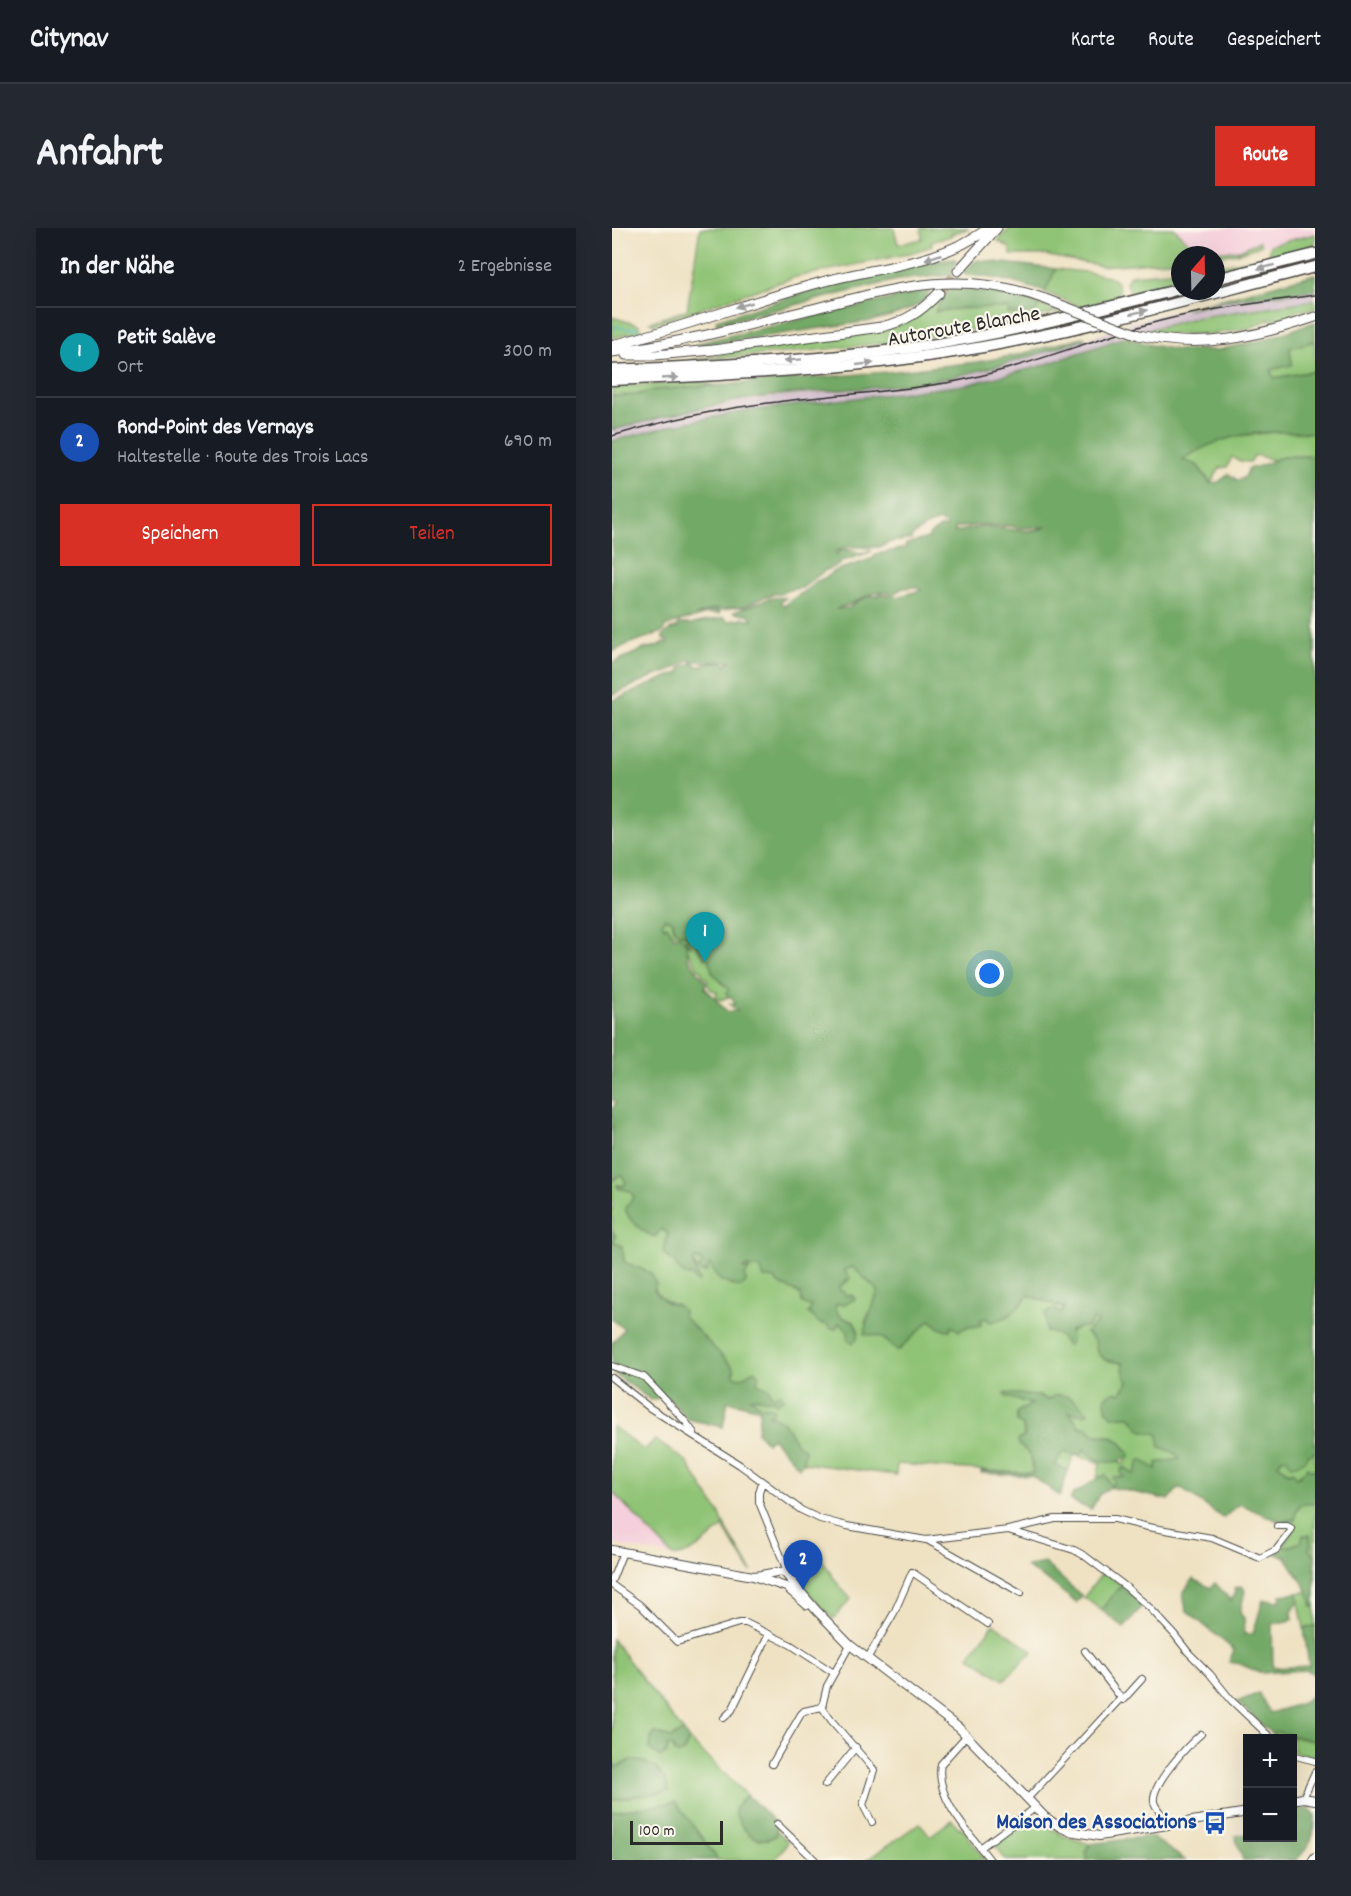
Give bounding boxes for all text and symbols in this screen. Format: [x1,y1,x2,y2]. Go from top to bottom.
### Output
text: Citynav [30,21,108,61]
text: Karte [1071,26,1115,56]
text: Route [1148,26,1194,56]
text: Gespeichert [1227,26,1321,56]
text: Anfahrt [36,126,163,186]
button: Route [1215,126,1315,186]
north arrow [1171,246,1225,300]
text: In der Nähe [60,249,174,286]
text: 2 Ergebnisse [457,253,552,281]
one-way arrow [924,253,942,262]
one-way arrow [1256,262,1275,272]
street label: Autoroute Blanche [885,299,1043,357]
one-way arrow [735,301,753,311]
one-way arrow [1130,306,1148,316]
text: Petit Salève [117,323,216,354]
text: 1 [77,338,82,366]
text: 300 m [503,338,552,366]
text: Ort [117,354,143,382]
one-way arrow [783,355,802,365]
one-way arrow [855,359,874,369]
one-way arrow [661,373,680,382]
text: Rond-Point des Vernays [117,413,314,444]
text: 2 [75,428,84,456]
text: 690 m [504,428,552,456]
text: Haltestelle · Route des Trois Lacs [117,444,368,472]
button: Speichern [60,504,300,566]
button: Teilen [312,504,552,566]
pin: 1 [686,912,724,962]
your location [975,959,1004,988]
pin: 2 [784,1540,822,1590]
map controls [1243,1734,1297,1842]
button: + [1243,1734,1297,1788]
button: − [1243,1788,1297,1842]
place label: Maison des Associations [996,1808,1197,1839]
bus stop icon: Maison des Associations [1202,1810,1228,1836]
scale bar [630,1818,723,1846]
text: 100 m [639,1820,675,1843]

